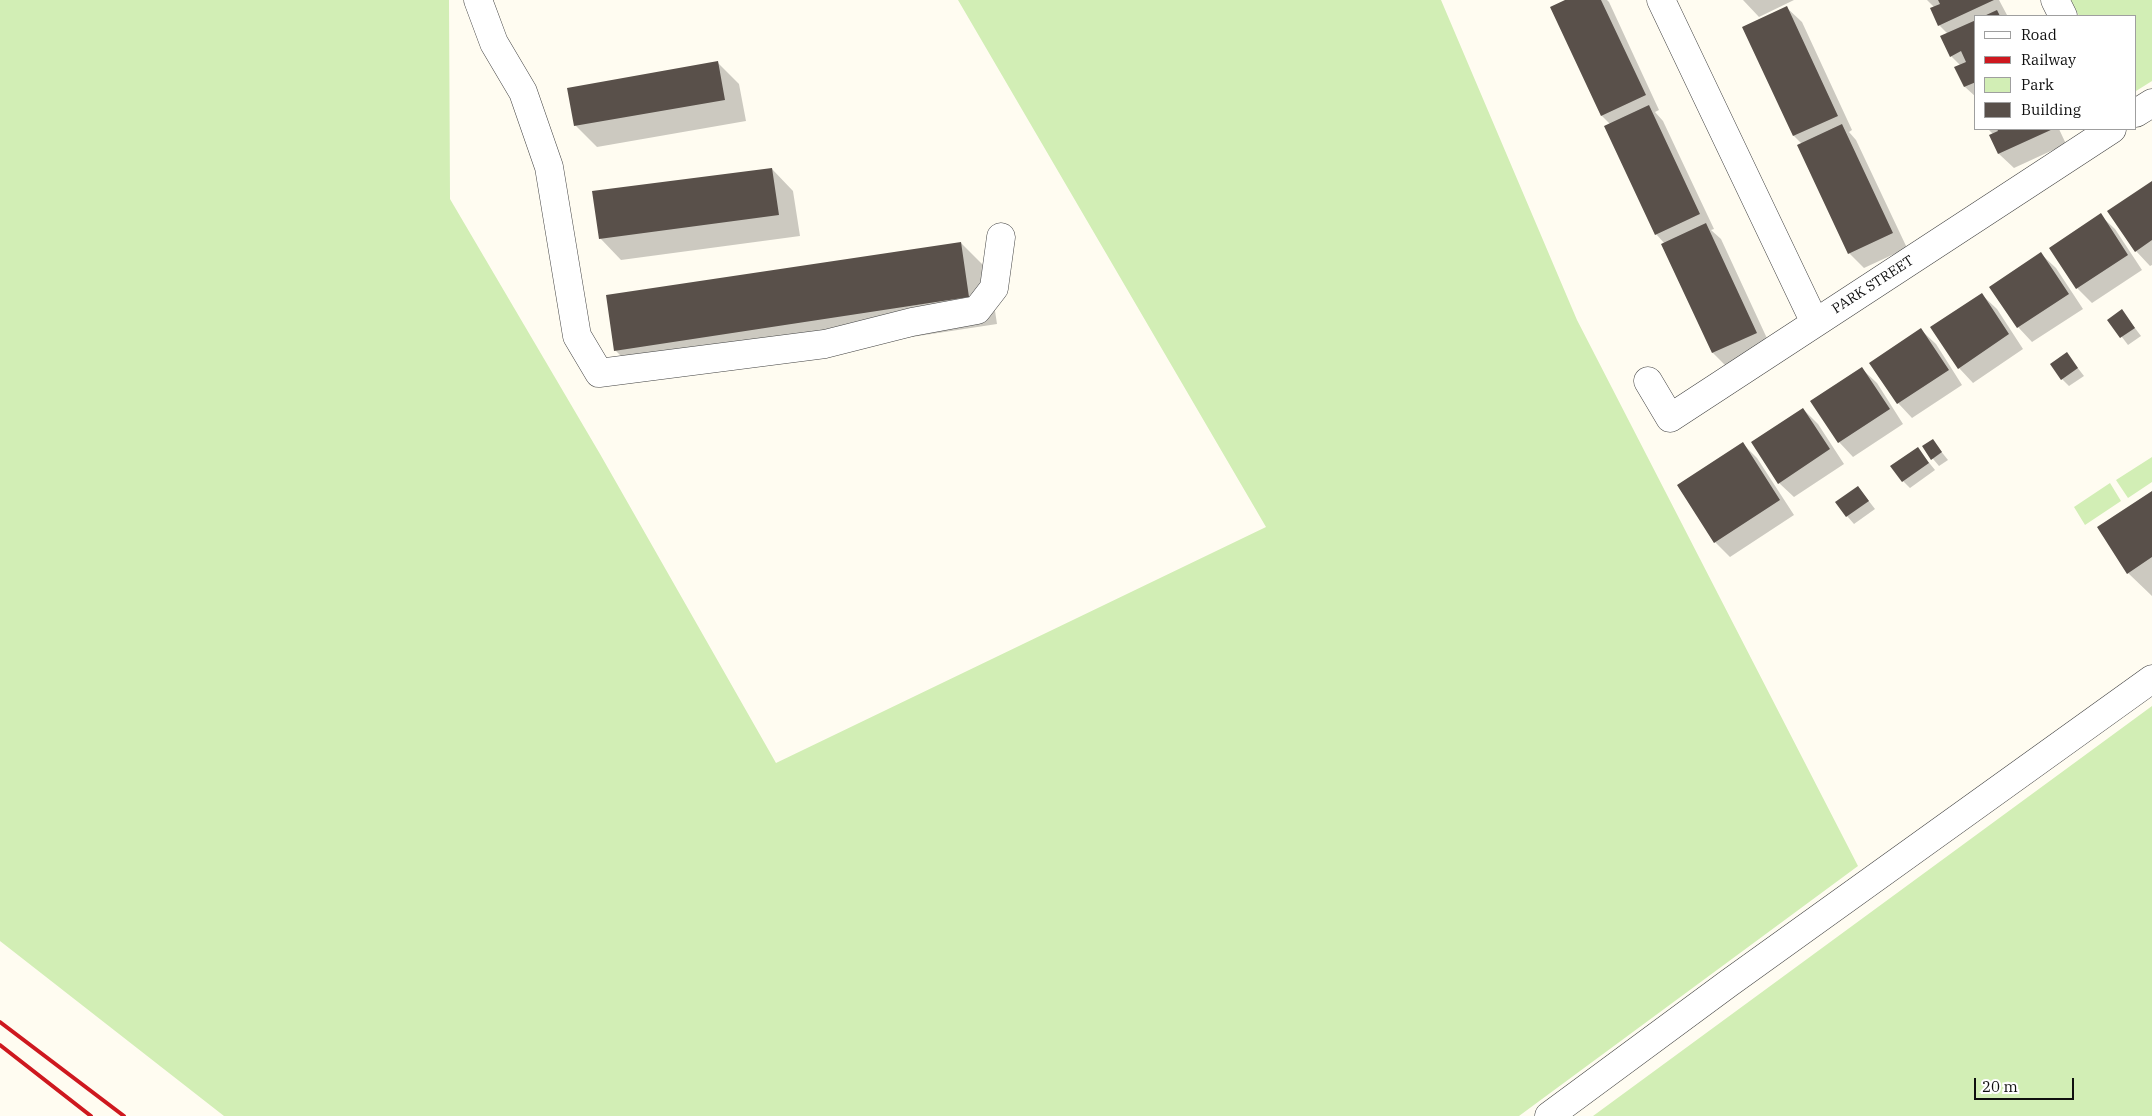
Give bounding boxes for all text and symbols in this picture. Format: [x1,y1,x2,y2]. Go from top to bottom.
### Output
legend [1974,15,2137,130]
text: Road [2021,25,2057,44]
text: Railway [2021,50,2076,69]
text: Park [2021,75,2054,94]
text: Building [2021,100,2081,119]
street label: PARK STREET [1829,252,1917,318]
scale bar [1977,1068,2077,1100]
text: 20 m [1982,1077,2018,1096]

